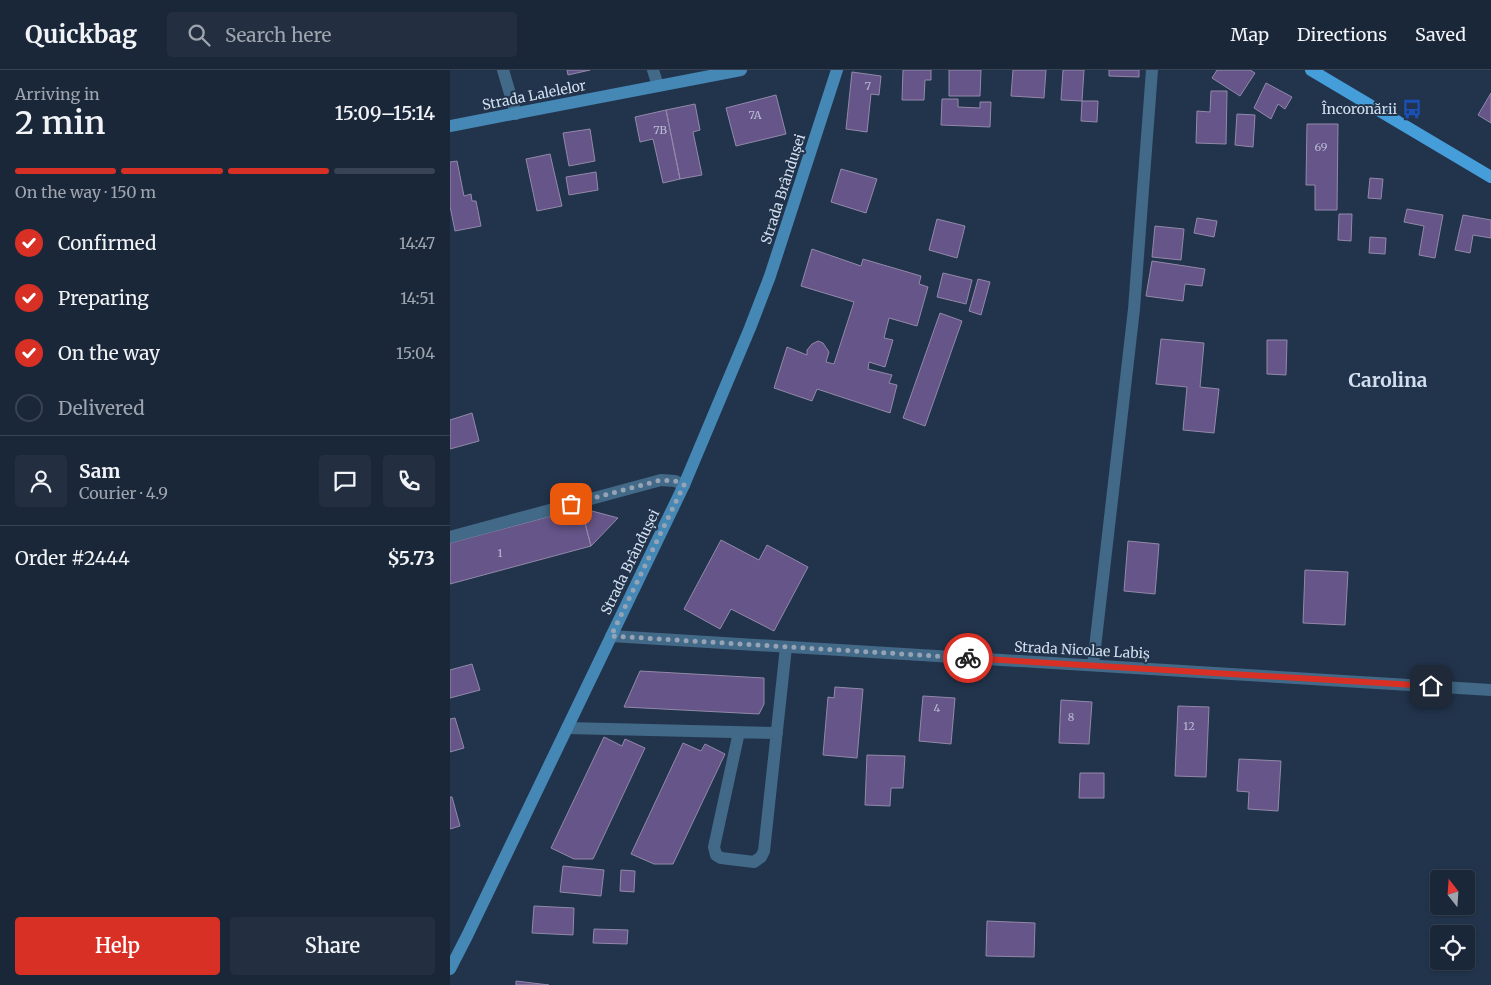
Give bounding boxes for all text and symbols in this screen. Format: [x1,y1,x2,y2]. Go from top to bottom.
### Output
search box [167,12,517,57]
text: Quickbag [25,19,137,50]
icon: search [185,21,213,49]
text: Search here [225,23,331,47]
text: Map [1231,23,1269,46]
text: Directions [1297,23,1387,46]
text: Saved [1415,23,1466,46]
street label: Strada Lalelelor [481,76,587,114]
house number: 7 [865,79,871,93]
text: Arriving in [15,84,100,104]
bus stop icon: Încoronării [1401,98,1423,120]
place label: Încoronării [1321,100,1397,118]
text: 15:09–15:14 [335,101,435,125]
text: 2 min [15,103,105,143]
house number: 7A [749,108,762,122]
house number: 7B [653,123,667,137]
street label: Strada Brândușei [757,131,809,246]
house number: 69 [1314,140,1328,154]
text: On the way · 150 m [15,182,156,202]
icon: check [15,229,43,257]
text: Confirmed [58,231,156,255]
text: 14:47 [399,233,435,253]
icon: check [15,284,43,312]
text: Preparing [58,286,149,310]
text: 14:51 [400,288,435,308]
icon: check [15,339,43,367]
text: On the way [58,341,160,365]
text: 15:04 [396,343,435,363]
district label: Carolina [1349,368,1428,392]
text: Delivered [58,396,145,420]
button: person [15,455,67,507]
button: chat [319,455,371,507]
button: phone [383,455,435,507]
text: Sam [79,459,120,483]
text: Courier · 4.9 [79,483,168,503]
pin [550,483,592,525]
icon: bag [557,490,585,518]
street label: Strada Brândușei [597,506,663,618]
text: Order #2444 [15,546,130,570]
text: $5.73 [387,546,435,570]
house number: 1 [498,546,503,560]
courier [943,633,993,683]
street label: Strada Nicolae Labiș [1014,637,1150,663]
icon: bike [954,644,982,672]
pin [1410,665,1452,707]
icon: home [1417,672,1445,700]
house number: 4 [934,701,941,715]
house number: 8 [1068,710,1075,724]
house number: 12 [1183,719,1195,733]
north arrow [1430,870,1475,915]
map controls [1430,870,1475,970]
button: Help [15,917,220,975]
button: Share [230,917,435,975]
button: locate [1430,925,1475,970]

